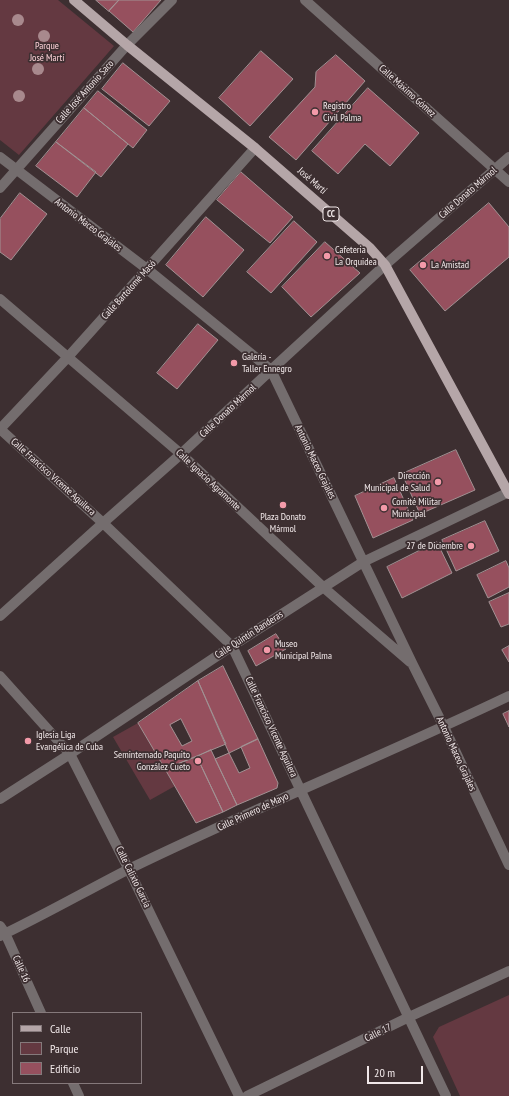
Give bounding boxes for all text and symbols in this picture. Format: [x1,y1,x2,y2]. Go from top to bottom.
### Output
park label: Parque José Martí [30,40,64,64]
street label: Calle José Antonio Saco [54,58,116,126]
street label: Calle Máximo Gómez [376,62,438,120]
place label: Registro Civil Palma [323,100,361,124]
marker: Registro Civil Palma [310,107,320,117]
street label: José Martí [295,165,329,197]
street label: Calle Donato Mármol [437,165,499,221]
street label: Antonio Maceo Grajales [52,196,124,254]
road number: CC [323,207,339,221]
place label: Cafeteria La Orquidea [335,244,377,268]
marker: Cafeteria La Orquidea [322,251,332,261]
street label: Calle Bartolomé Masó [99,258,159,322]
place label: La Amistad [431,259,469,271]
marker: La Amistad [418,260,428,270]
place label: Galería - Taller Ennegro [242,351,292,374]
marker: Galería - Taller Ennegro [229,358,239,368]
street label: Calle Donato Mármol [197,382,259,440]
street label: Antonio Maceo Grajales [292,423,338,501]
street label: Calle Francisco Vicente Aguilera [8,436,98,518]
street label: Calle Ignacio Agramonte [173,447,243,513]
place label: Dirección Municipal de Salud [364,470,430,494]
marker: Dirección Municipal de Salud [433,477,443,487]
place label: Comité Militar Municipal [392,496,441,520]
marker: Plaza Donato Mármol [278,500,288,510]
marker: Comité Militar Municipal [379,503,389,513]
place label: Plaza Donato Mármol [260,511,306,534]
place label: 27 de Diciembre [406,540,463,552]
marker: 27 de Diciembre [466,541,476,551]
street label: Calle Quintín Banderas [213,608,285,662]
place label: Museo Municipal Palma [275,638,332,662]
marker: Museo Municipal Palma [262,645,272,655]
street label: Calle Francisco Vicente Aguilera [242,675,300,779]
street label: Antonio Maceo Grajales [433,715,479,793]
place label: Iglesia Liga Evangélica de Cuba [36,729,103,752]
marker: Iglesia Liga Evangélica de Cuba [23,736,33,746]
place label: Seminternado Paquito González Cueto [114,749,190,772]
marker: Seminternado Paquito González Cueto [193,756,203,766]
street label: Calle Primero de Mayo [215,790,291,834]
street label: Calle Calixto García [113,844,153,910]
street label: Calle 16 [10,954,32,984]
legend [12,1012,142,1084]
text: Calle [50,1021,71,1036]
street label: Calle 17 [363,1021,393,1045]
text: Parque [50,1041,79,1056]
scale bar [369,1058,425,1084]
text: Edificio [50,1061,80,1076]
text: 20 m [374,1065,395,1080]

